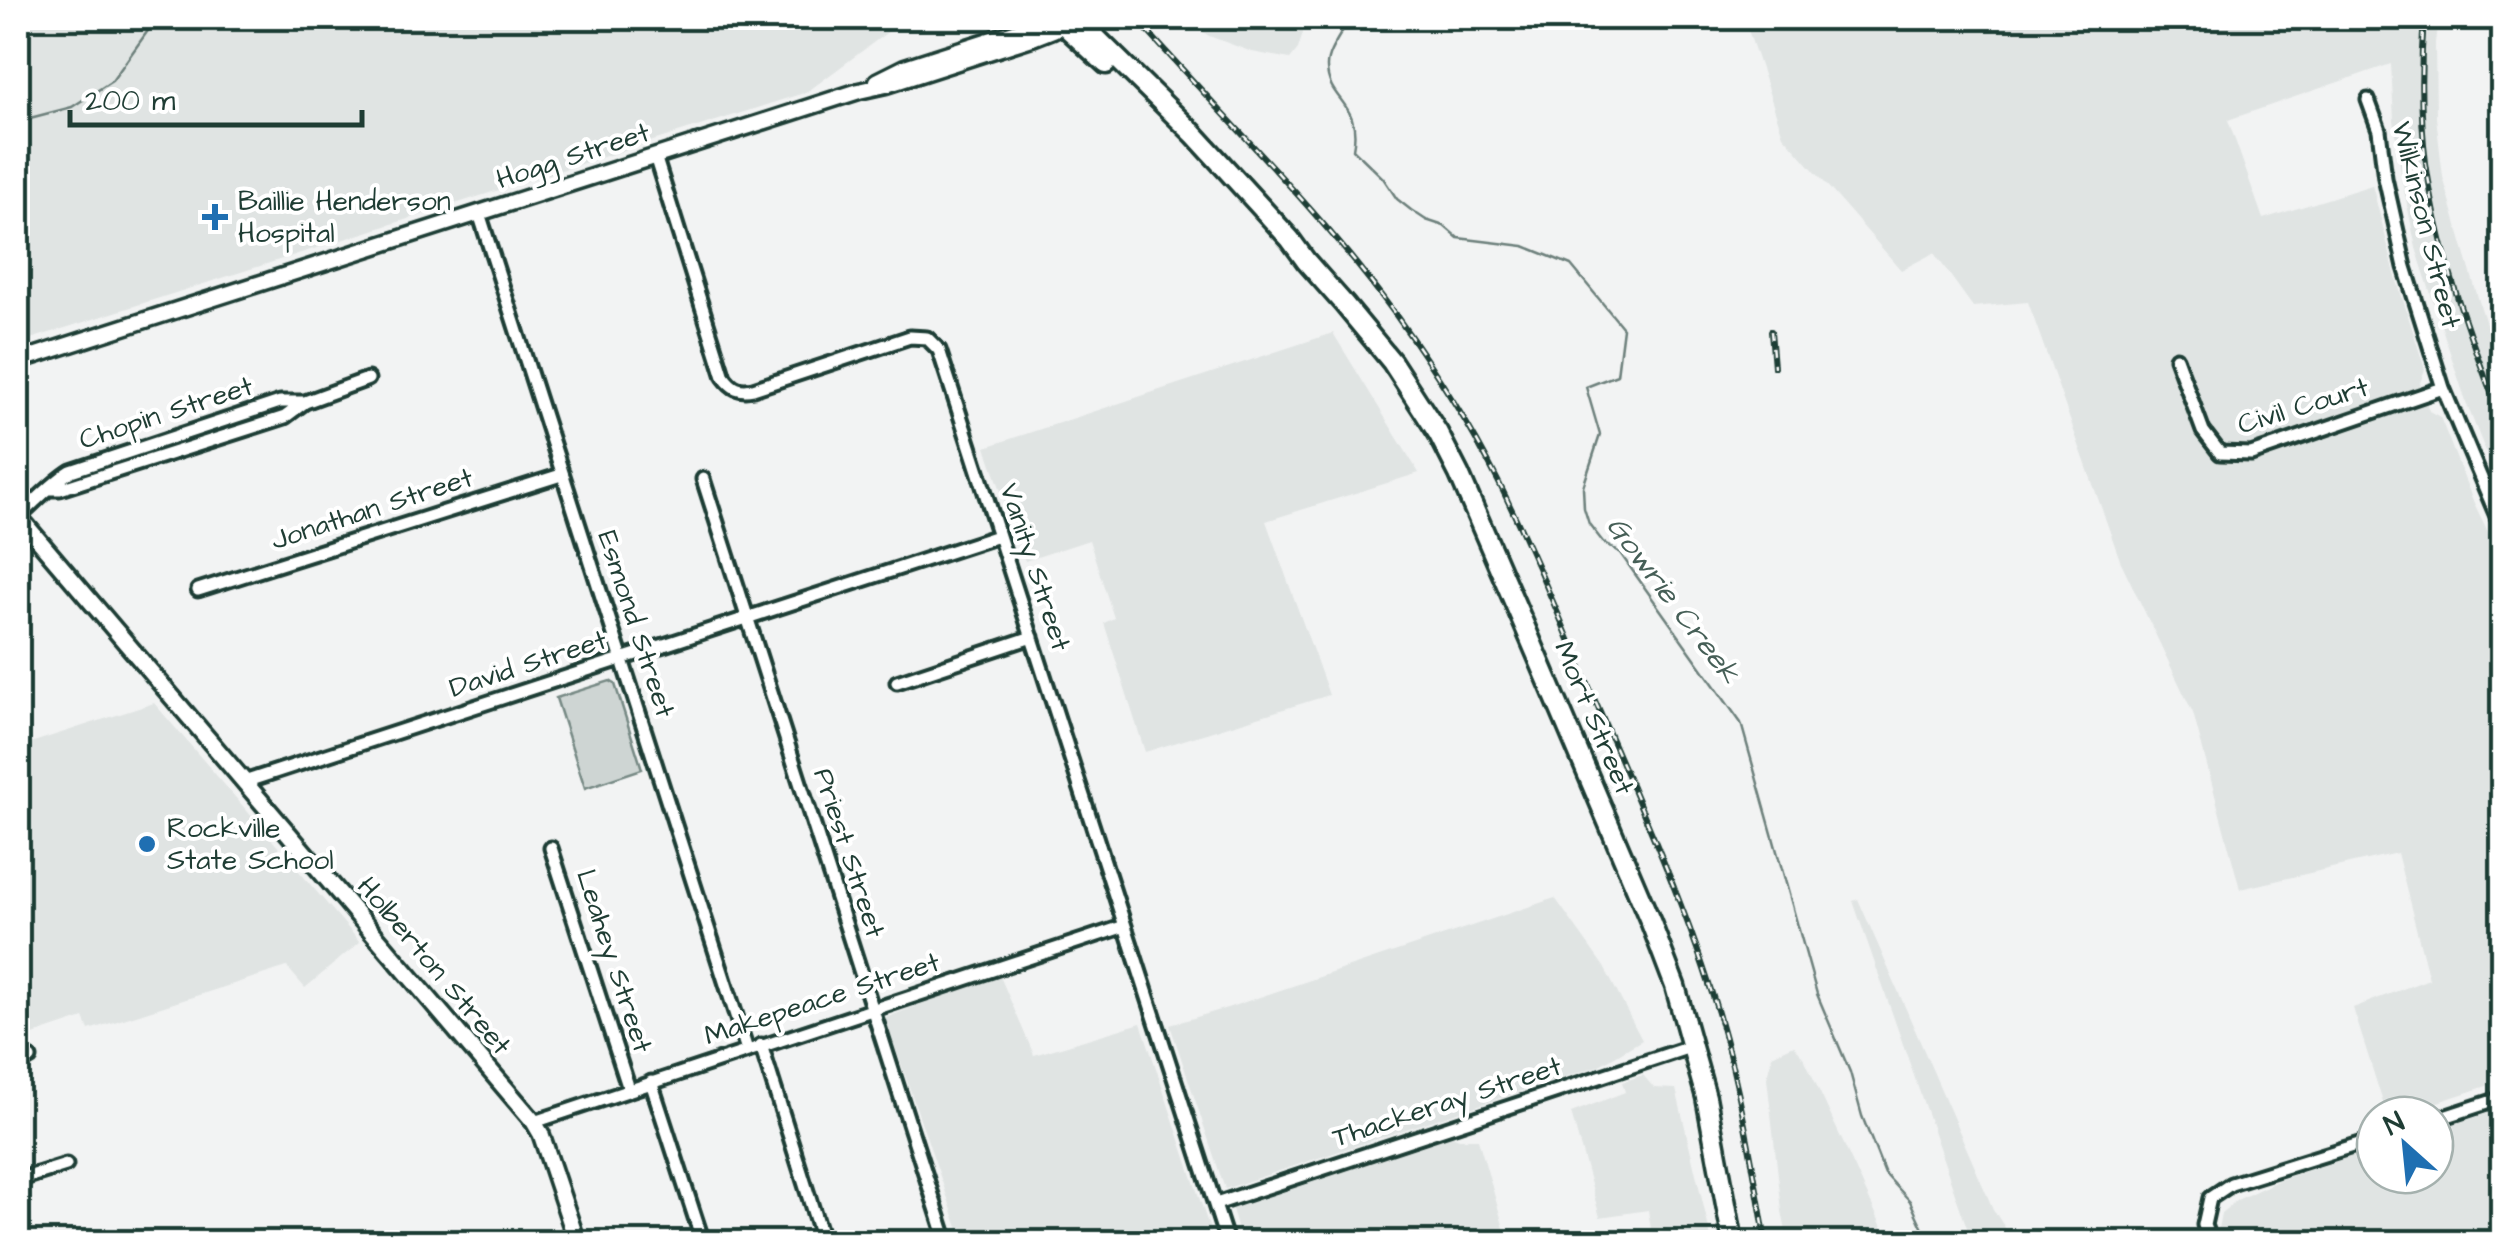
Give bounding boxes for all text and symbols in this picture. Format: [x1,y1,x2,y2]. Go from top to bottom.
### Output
scale bar [70,65,362,127]
text: 200 m [85,80,176,122]
street label: Hogg Street [491,113,656,200]
street label: Wilkinson Street [2381,118,2471,333]
place label: Baillie Henderson Hospital [238,182,451,253]
marker: Baillie Henderson Hospital [202,204,228,230]
street label: Chopin Street [74,366,259,459]
street label: Civil Court [2233,367,2374,444]
street label: Jonathan Street [266,458,478,560]
street label: Vanity Street [988,478,1081,657]
water label: Gowrie Creek [1596,508,1750,693]
street label: Esmond Street [587,526,685,723]
street label: David Street [444,620,612,708]
street label: Mort Street [1544,635,1644,801]
street label: Priest Street [803,763,895,943]
place label: Rockville State School [167,809,334,880]
marker: Rockville State School [136,833,158,855]
street label: Leahey Street [564,864,662,1059]
street label: Holberton Street [348,868,521,1064]
street label: Makepeace Street [699,942,945,1055]
street label: Thackeray Street [1328,1046,1568,1159]
north arrow [2355,1095,2455,1195]
text: N [2378,1103,2411,1145]

